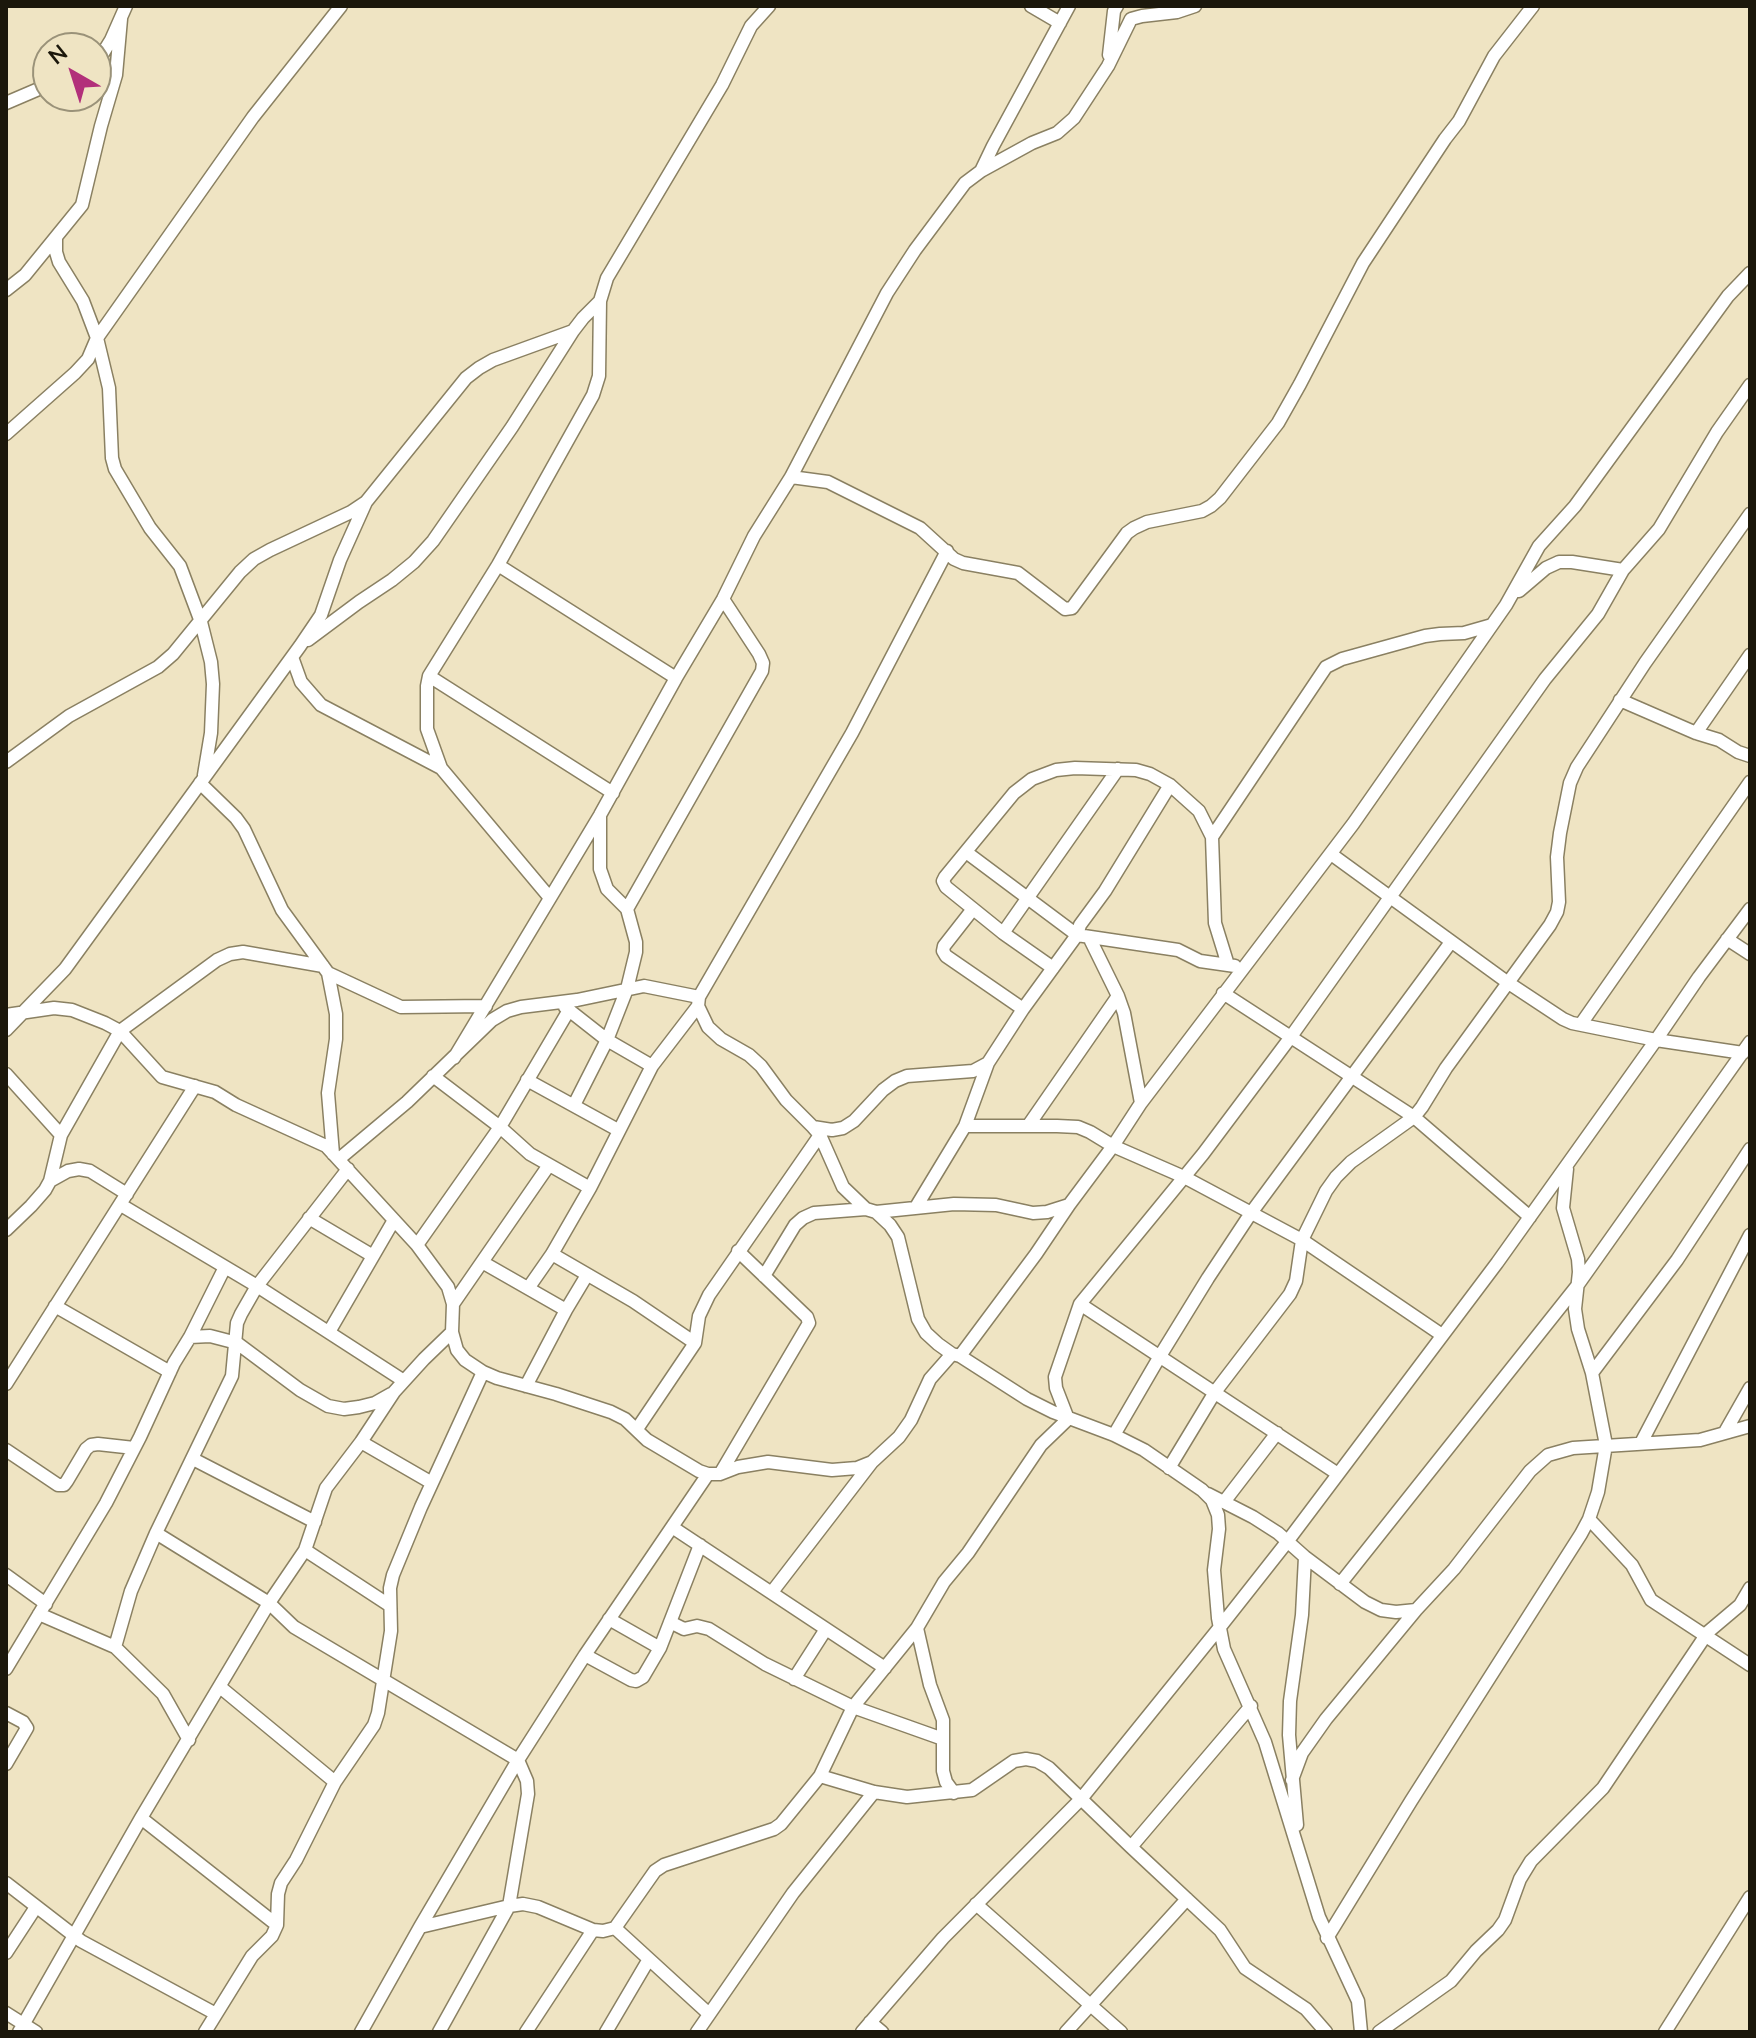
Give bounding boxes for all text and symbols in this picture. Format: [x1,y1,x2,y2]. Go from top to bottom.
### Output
north arrow [32,32,112,112]
text: N [42,38,74,72]

